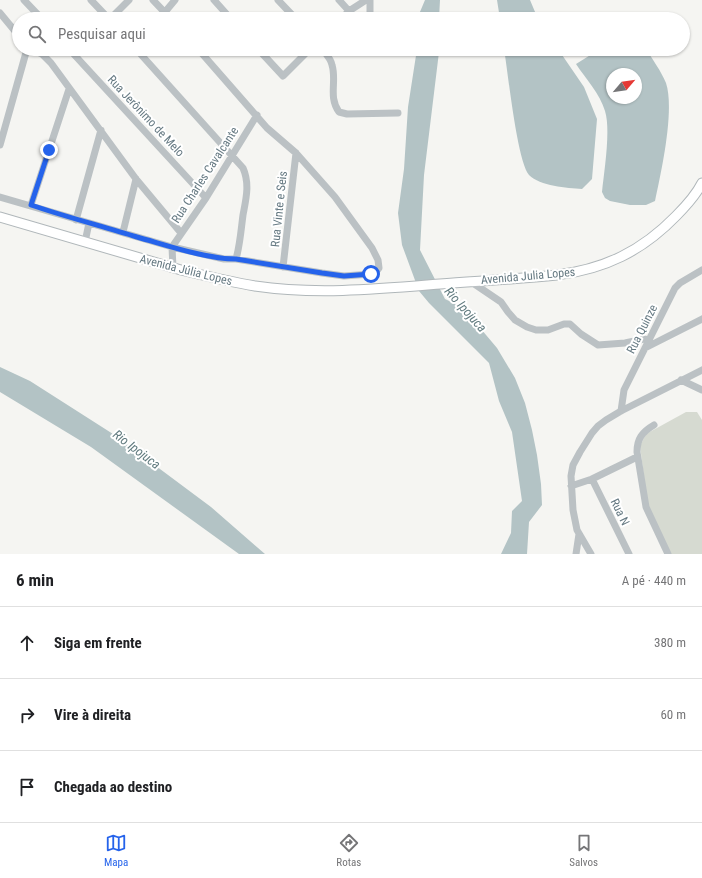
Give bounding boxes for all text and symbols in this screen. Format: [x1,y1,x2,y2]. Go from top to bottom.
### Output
search box [12,12,690,56]
icon: search [26,23,48,45]
text: Pesquisar aqui [58,25,146,43]
north arrow [606,68,642,104]
street label: Rua Jerônimo de Melo [105,73,187,159]
street label: Rua Charles Cavalcante [169,124,241,226]
route end [40,141,58,159]
street label: Rua Vinte e Seis [268,170,290,248]
street label: Avenida Júlia Lopes [138,252,234,288]
route start [362,265,380,283]
street label: Avenida Julia Lopes [480,265,576,287]
water label: Rio Ipojuca [442,284,490,335]
street label: Rua Quinze [624,302,660,356]
water label: Rio Ipojuca [110,427,163,472]
street label: Rua N [608,496,632,528]
text: 6 min [16,570,54,590]
text: A pé · 440 m [622,573,686,588]
icon: ahead [16,632,38,654]
text: Siga em frente [54,634,142,652]
text: 380 m [654,635,686,650]
icon: right [16,704,38,726]
text: Vire à direita [54,706,131,724]
text: 60 m [660,707,686,722]
icon: arrive [16,776,38,798]
text: Chegada ao destino [54,778,172,796]
tab: Mapa [104,832,128,869]
tab: Rotas [336,832,361,869]
tab: Salvos [569,832,598,869]

